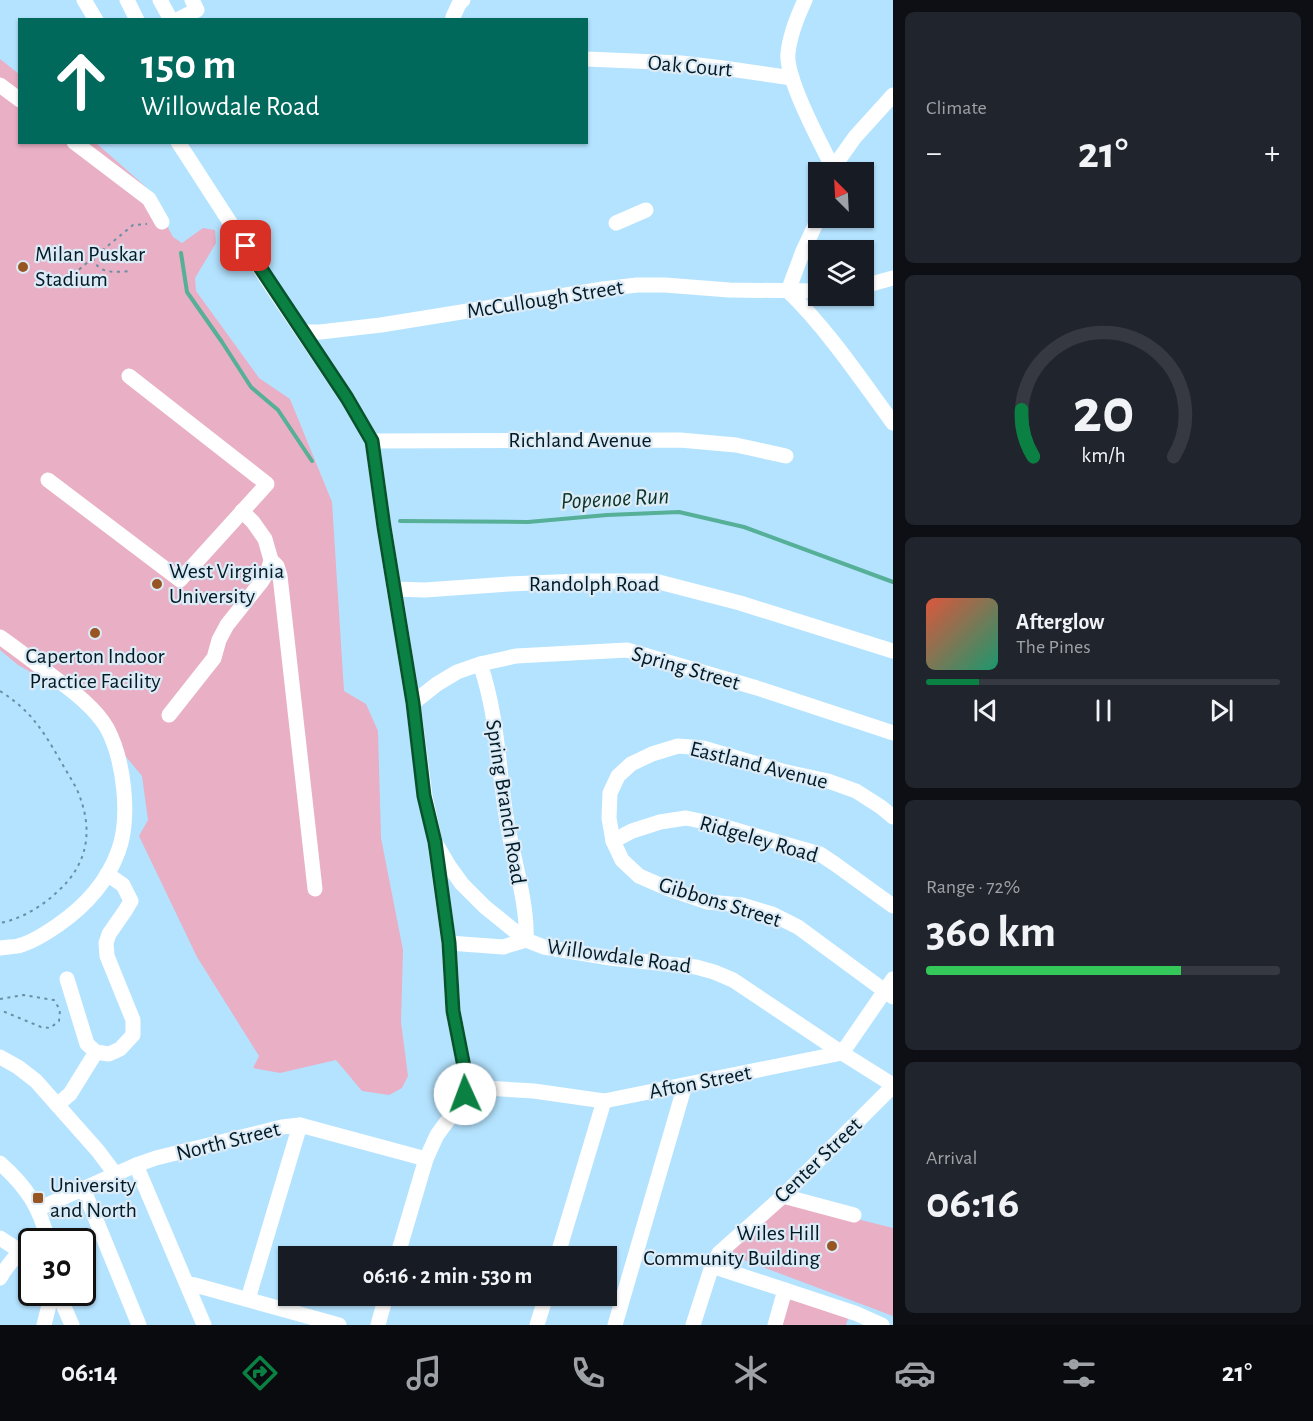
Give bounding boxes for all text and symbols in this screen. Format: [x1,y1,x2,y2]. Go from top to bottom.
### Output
icon: ahead [42,42,120,120]
text: 150 m [141,44,236,86]
street label: Oak Court [647,51,733,81]
text: Willowdale Road [141,93,319,120]
text: Climate [926,98,987,118]
text: 21° [1078,131,1128,176]
text: − [926,137,942,170]
text: + [1264,137,1280,170]
north arrow [808,162,874,228]
map controls [808,162,874,306]
pin [220,220,271,271]
icon: arrive [229,229,262,262]
button: layers [808,240,874,306]
place label: Milan Puskar Stadium [35,243,145,290]
marker: Milan Puskar Stadium [16,260,30,274]
street label: McCullough Street [465,276,625,322]
text: 20 [1072,381,1134,443]
street label: Richland Avenue [508,429,652,451]
text: km/h [1081,445,1125,466]
water label: Popenoe Run [560,484,670,514]
place label: West Virginia University [169,560,284,607]
street label: Randolph Road [529,573,659,595]
marker: West Virginia University [150,577,164,591]
text: Afterglow [1016,611,1104,633]
marker: Caperton Indoor Practice Facility [88,626,102,640]
text: The Pines [1016,637,1091,657]
street label: Spring Street [629,642,743,694]
place label: Caperton Indoor Practice Facility [25,645,165,692]
icon: previous [969,694,1002,727]
icon: pause [1087,694,1120,727]
icon: next [1205,694,1238,727]
street label: Spring Branch Road [482,718,530,886]
street label: Eastland Avenue [688,737,830,793]
street label: Ridgeley Road [697,812,821,866]
street label: Gibbons Street [656,873,784,931]
text: Range · 72% [926,877,1020,897]
text: 360 km [926,910,1056,955]
street label: Willowdale Road [545,935,693,977]
street label: Afton Street [647,1061,753,1103]
position arrow [433,1062,497,1126]
street label: Center Street [770,1113,866,1207]
street label: North Street [174,1117,282,1165]
text: Arrival [926,1148,977,1168]
place label: University and North [50,1174,137,1221]
text: 06:16 [926,1181,1019,1226]
marker: University and North [31,1191,45,1205]
place label: Wiles Hill Community Building [643,1222,820,1269]
speed limit sign: 30 [18,1228,96,1306]
marker: Wiles Hill Community Building [825,1239,839,1253]
text: 06:16 · 2 min · 530 m [363,1265,532,1287]
icon: directions [239,1352,281,1394]
icon: music [403,1352,445,1394]
icon: phone [567,1352,609,1394]
icon: climate [730,1352,772,1394]
icon: car [894,1352,936,1394]
icon: filters [1058,1352,1100,1394]
text: 06:14 [61,1359,117,1386]
text: 21° [1222,1359,1252,1386]

